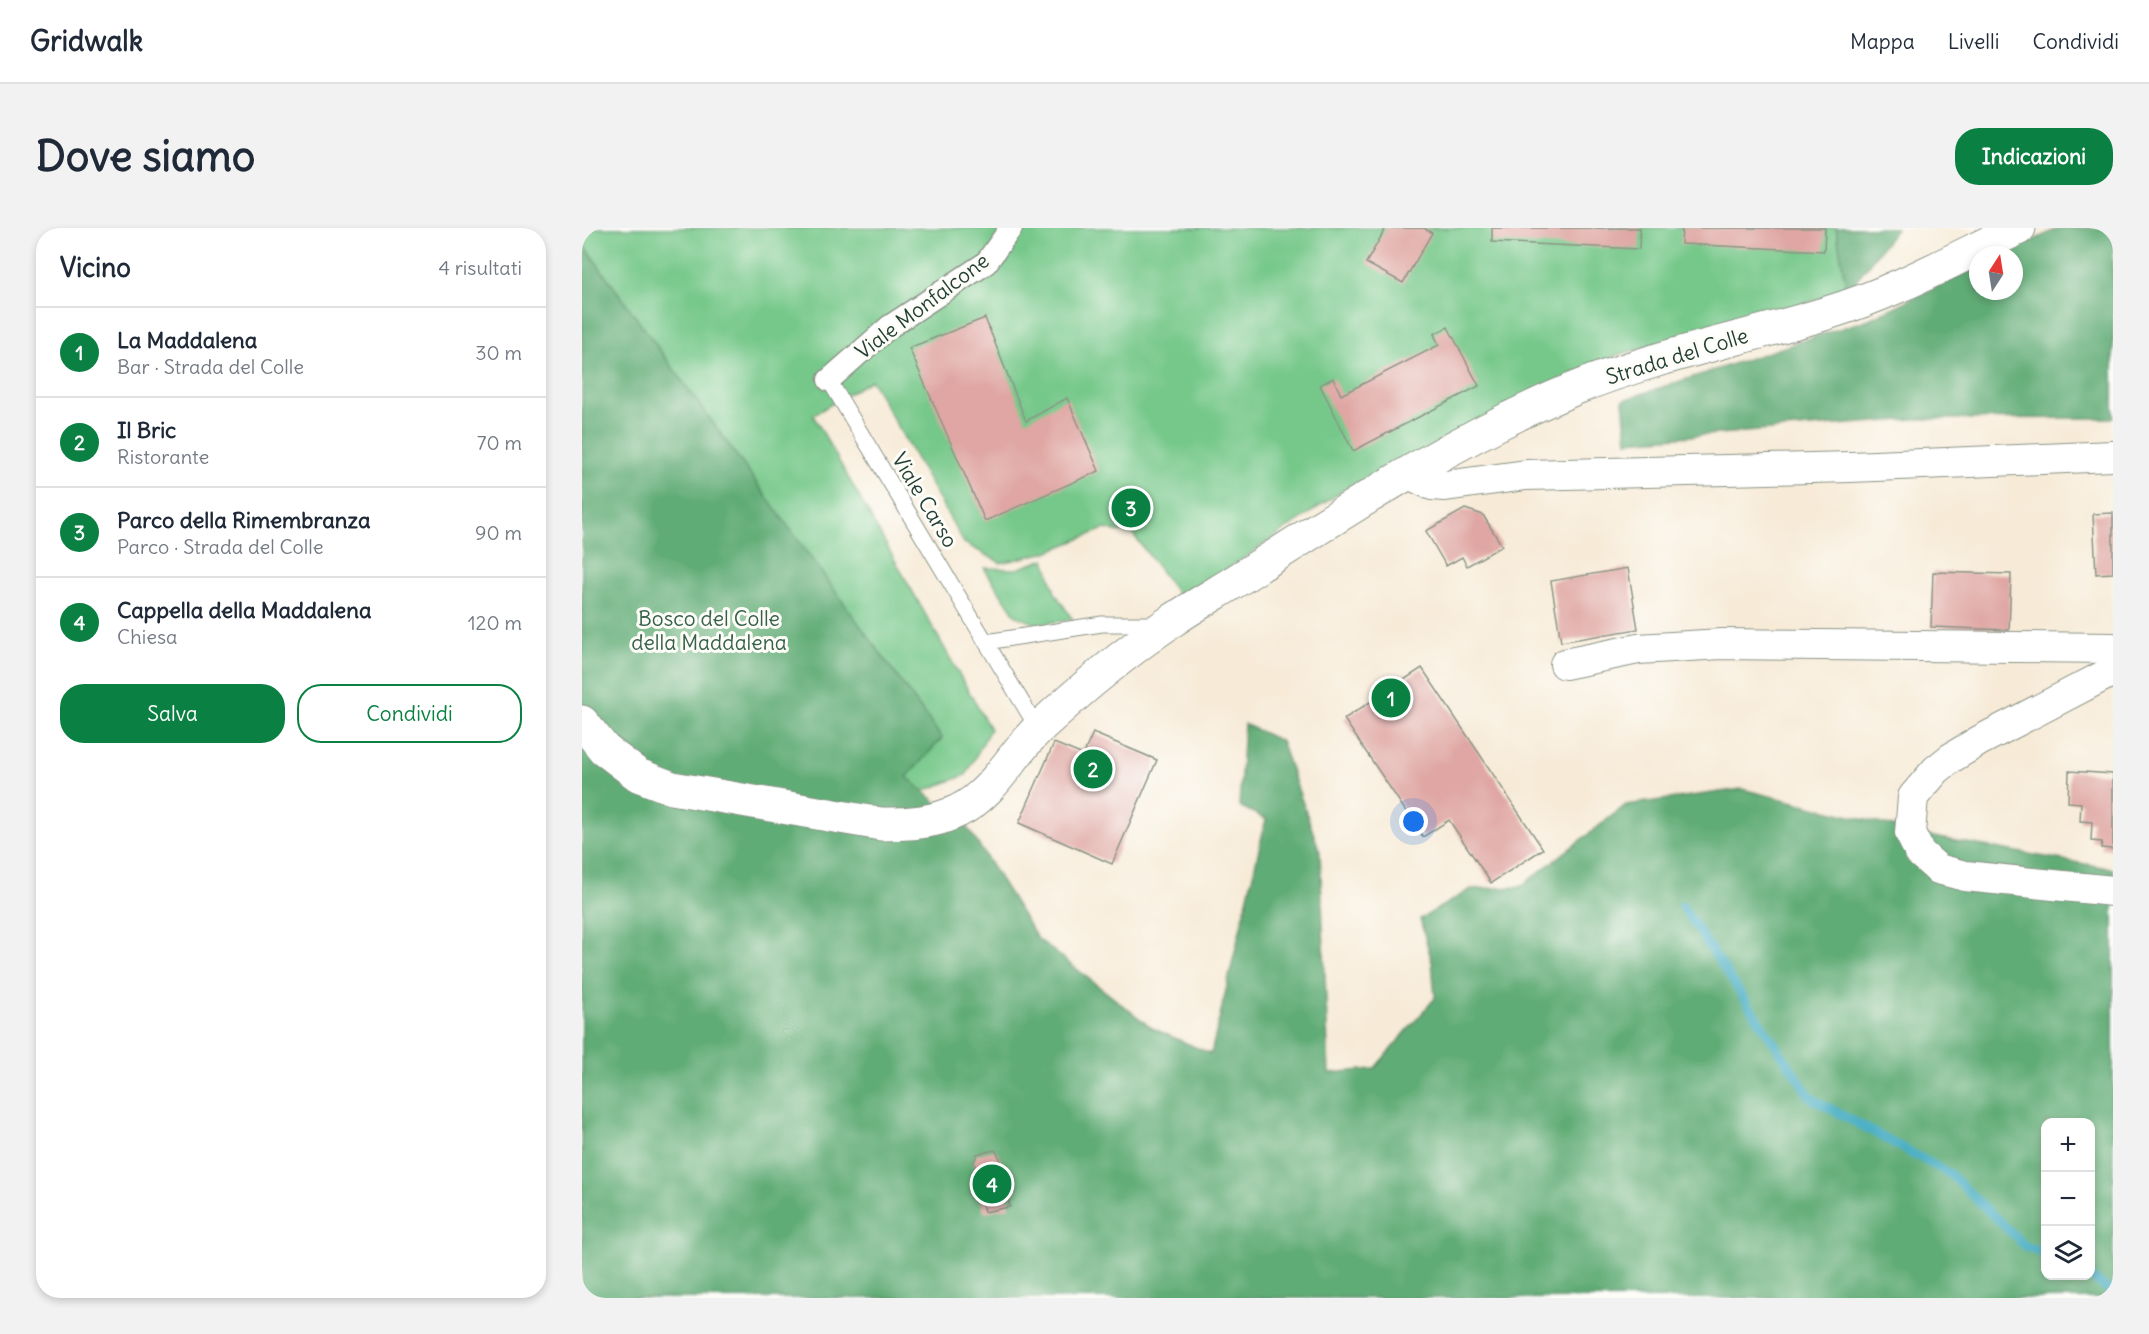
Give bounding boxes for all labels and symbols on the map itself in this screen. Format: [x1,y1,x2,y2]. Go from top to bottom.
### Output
north arrow [1969,246,2023,300]
street label: Viale Monfalcone [850,247,994,365]
street label: Strada del Colle [1603,322,1751,390]
street label: Viale Carso [886,447,964,553]
pin: 3 [1112,486,1150,530]
park label: Bosco del Colle della Maddalena [631,605,787,656]
pin: 1 [1372,676,1410,720]
pin: 2 [1074,746,1112,792]
your location [1399,807,1428,836]
pin: 4 [972,1162,1012,1206]

